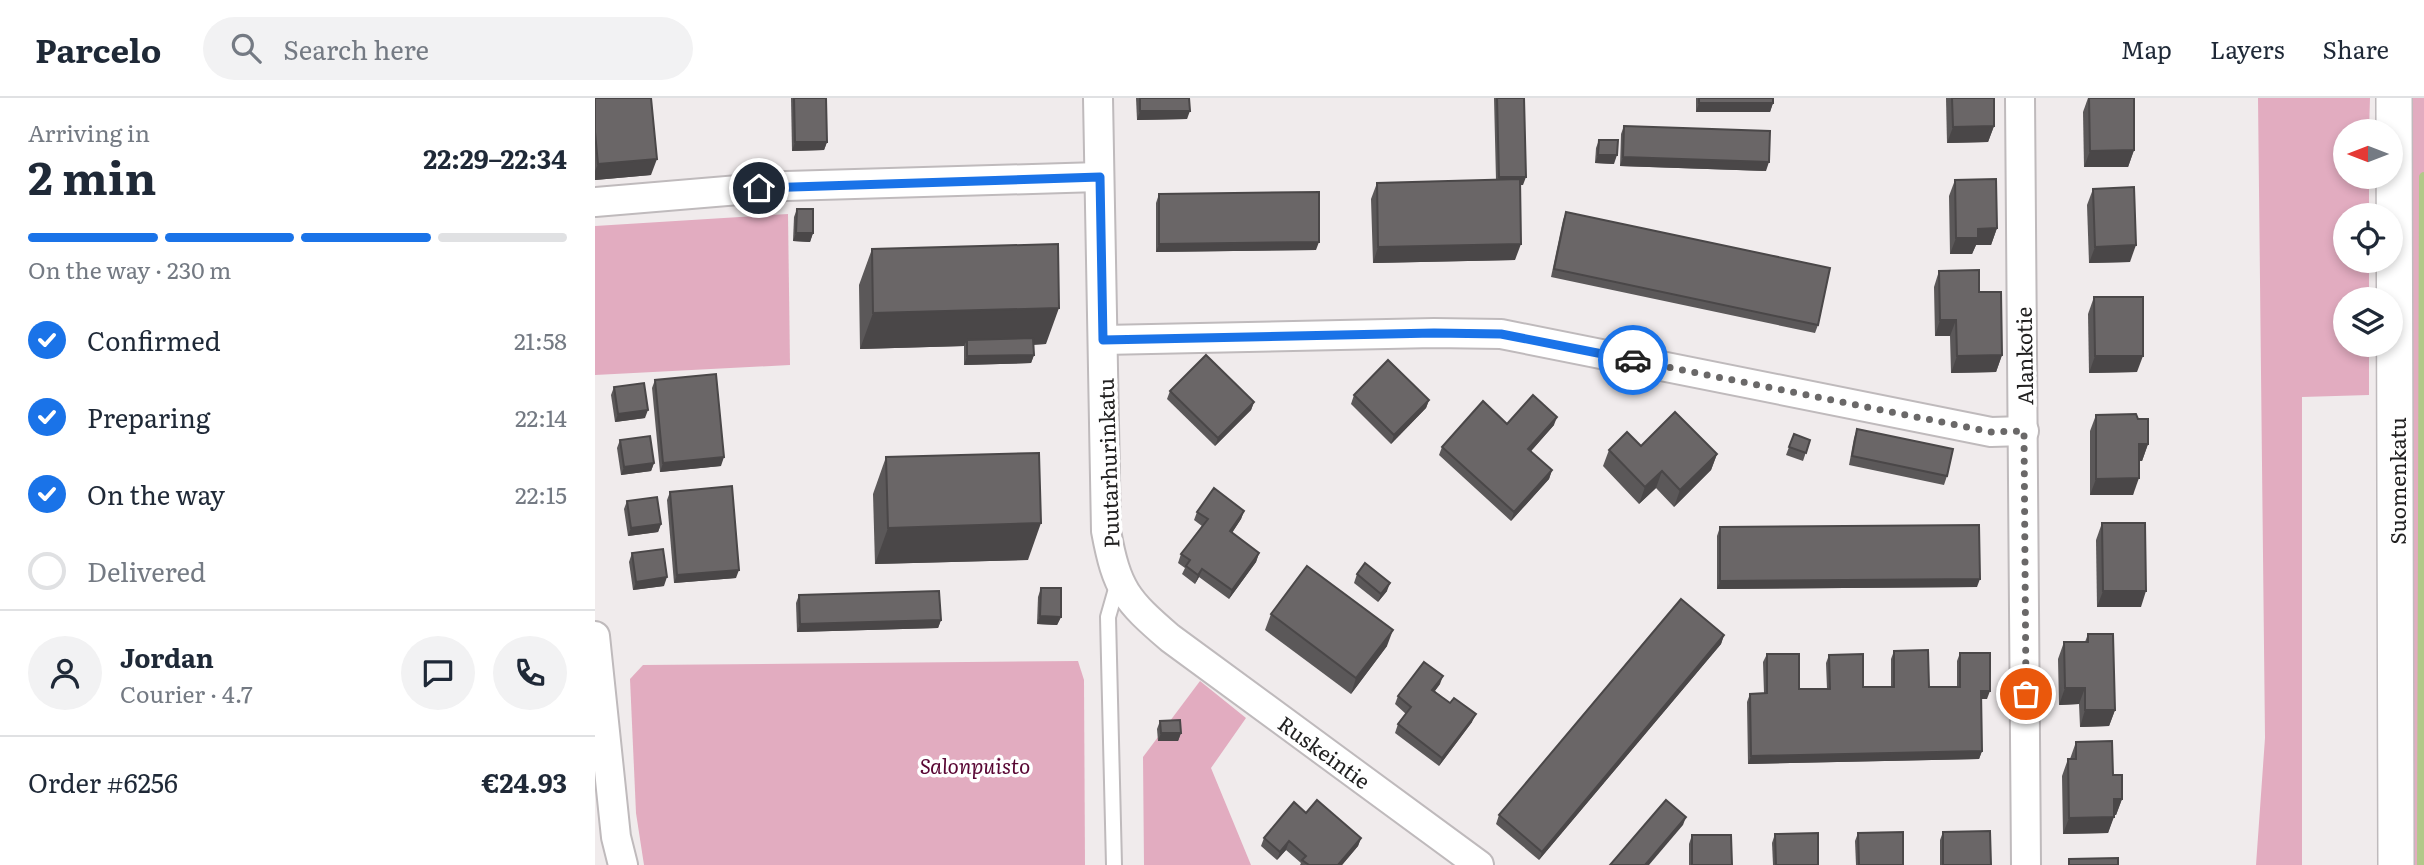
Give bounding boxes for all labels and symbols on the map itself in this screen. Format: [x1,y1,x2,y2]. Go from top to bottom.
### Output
north arrow [2333,119,2403,189]
pin [729,158,789,218]
street label: Alankotie [2007,306,2039,405]
courier [1598,325,1668,395]
street label: Puutarhurinkatu [1089,377,1125,549]
street label: Suomenkatu [2381,417,2412,545]
pin [1996,664,2056,724]
street label: Ruskeintie [1273,707,1378,795]
park label: Salonpuisto [920,749,1030,780]

